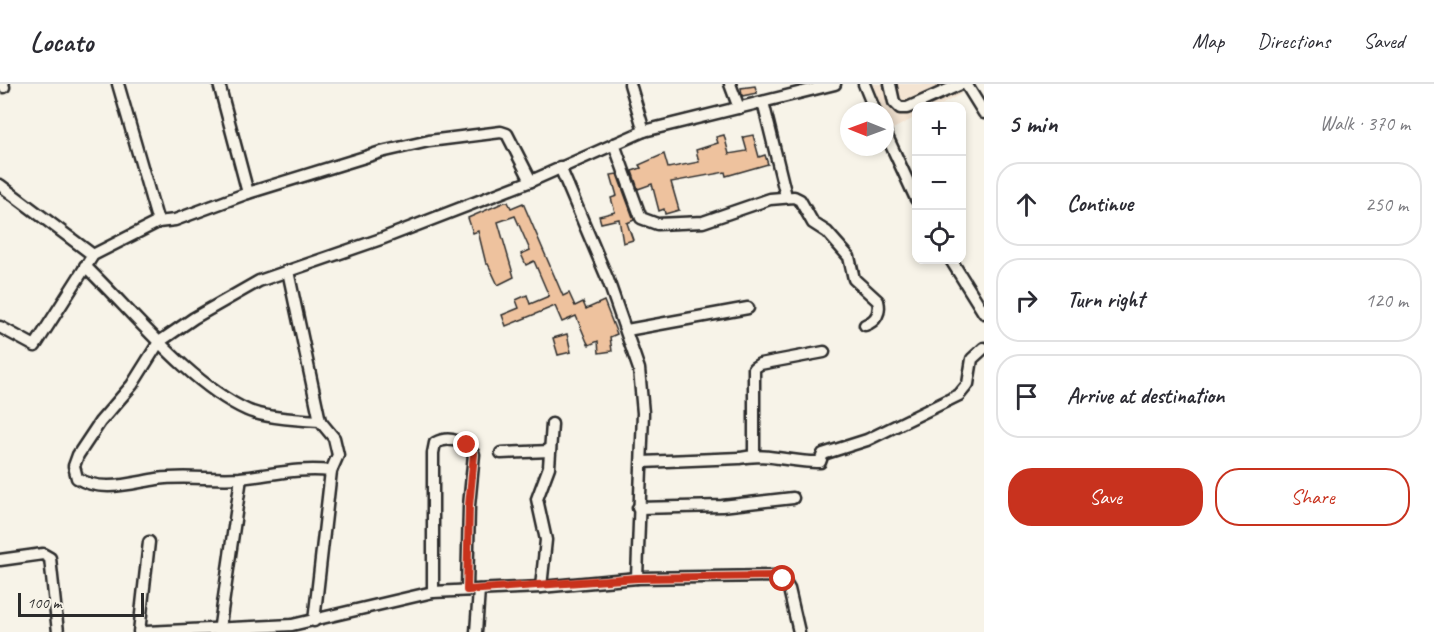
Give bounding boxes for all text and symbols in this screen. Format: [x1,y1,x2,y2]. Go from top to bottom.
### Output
text: Locato [30,24,93,59]
text: Map [1192,28,1224,54]
text: Directions [1257,28,1330,54]
text: Saved [1363,28,1404,54]
north arrow [840,102,894,156]
map controls [912,102,966,264]
button: + [912,102,966,156]
text: 5 min [1008,107,1057,140]
text: Walk · 370 m [1320,111,1410,136]
button: − [912,156,966,210]
icon: ahead [1010,188,1043,221]
text: Continue [1067,190,1133,218]
text: 250 m [1365,192,1408,217]
button: locate [912,210,966,264]
icon: right [1010,284,1043,317]
text: Turn right [1067,286,1144,314]
text: 120 m [1365,288,1408,313]
icon: arrive [1010,380,1043,413]
text: Arrive at destination [1067,382,1224,410]
route end [453,431,479,457]
button: Save [1008,468,1203,526]
button: Share [1215,468,1410,526]
route start [769,565,795,591]
scale bar [18,590,144,618]
text: 100 m [27,593,61,613]

